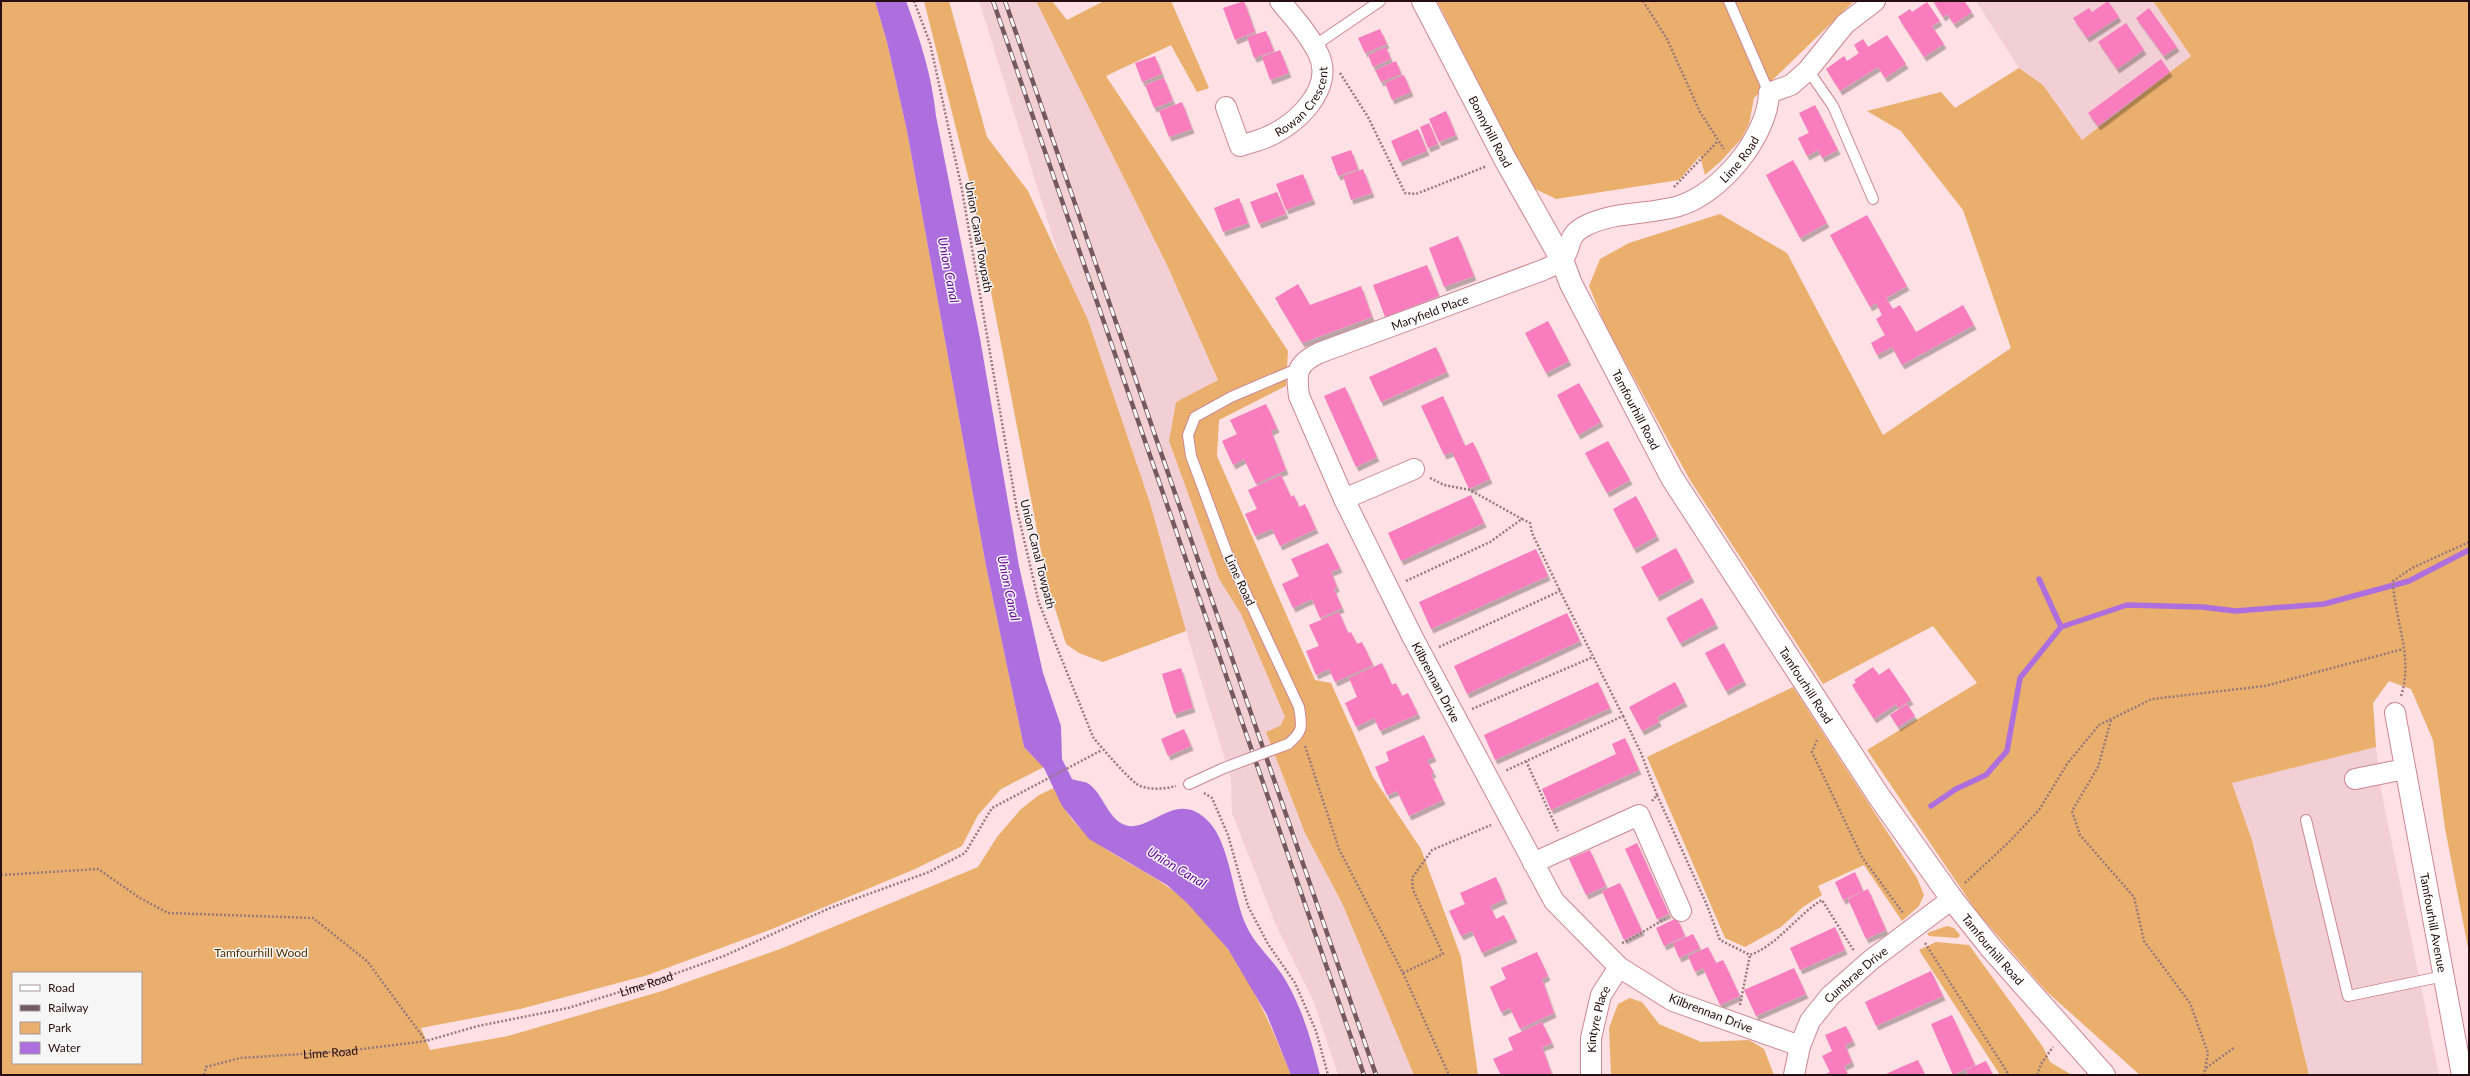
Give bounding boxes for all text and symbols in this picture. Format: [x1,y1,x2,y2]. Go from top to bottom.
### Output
street label: Rowan Crescent [1272,66,1330,140]
street label: Bonnyhill Road [1466,93,1516,170]
street label: Lime Road [1716,133,1762,185]
street label: Union Canal Towpath [962,180,996,294]
water label: Union Canal [935,236,963,304]
street label: Maryfield Place [1389,291,1470,333]
street label: Tamfourhill Road [1609,367,1663,452]
street label: Union Canal Towpath [1017,498,1059,610]
street label: Lime Road [1222,552,1258,608]
water label: Union Canal [994,554,1024,622]
street label: Kilbrennan Drive [1409,639,1463,725]
street label: Tamfourhill Road [1776,644,1837,726]
water label: Union Canal [1144,843,1210,891]
street label: Tamfourhill Avenue [2417,871,2450,974]
street label: Tamfourhill Road [1959,911,2028,988]
street label: Cumbrae Drive [1820,943,1890,1006]
park label: Tamfourhill Wood [214,945,308,960]
street label: Lime Road [618,968,675,999]
legend [12,972,142,1064]
text: Road [48,980,75,995]
street label: Kintyre Place [1584,982,1613,1053]
street label: Kilbrennan Drive [1667,990,1755,1036]
text: Railway [48,1000,89,1015]
text: Park [48,1020,72,1035]
text: Water [48,1040,81,1055]
street label: Lime Road [302,1042,359,1061]

